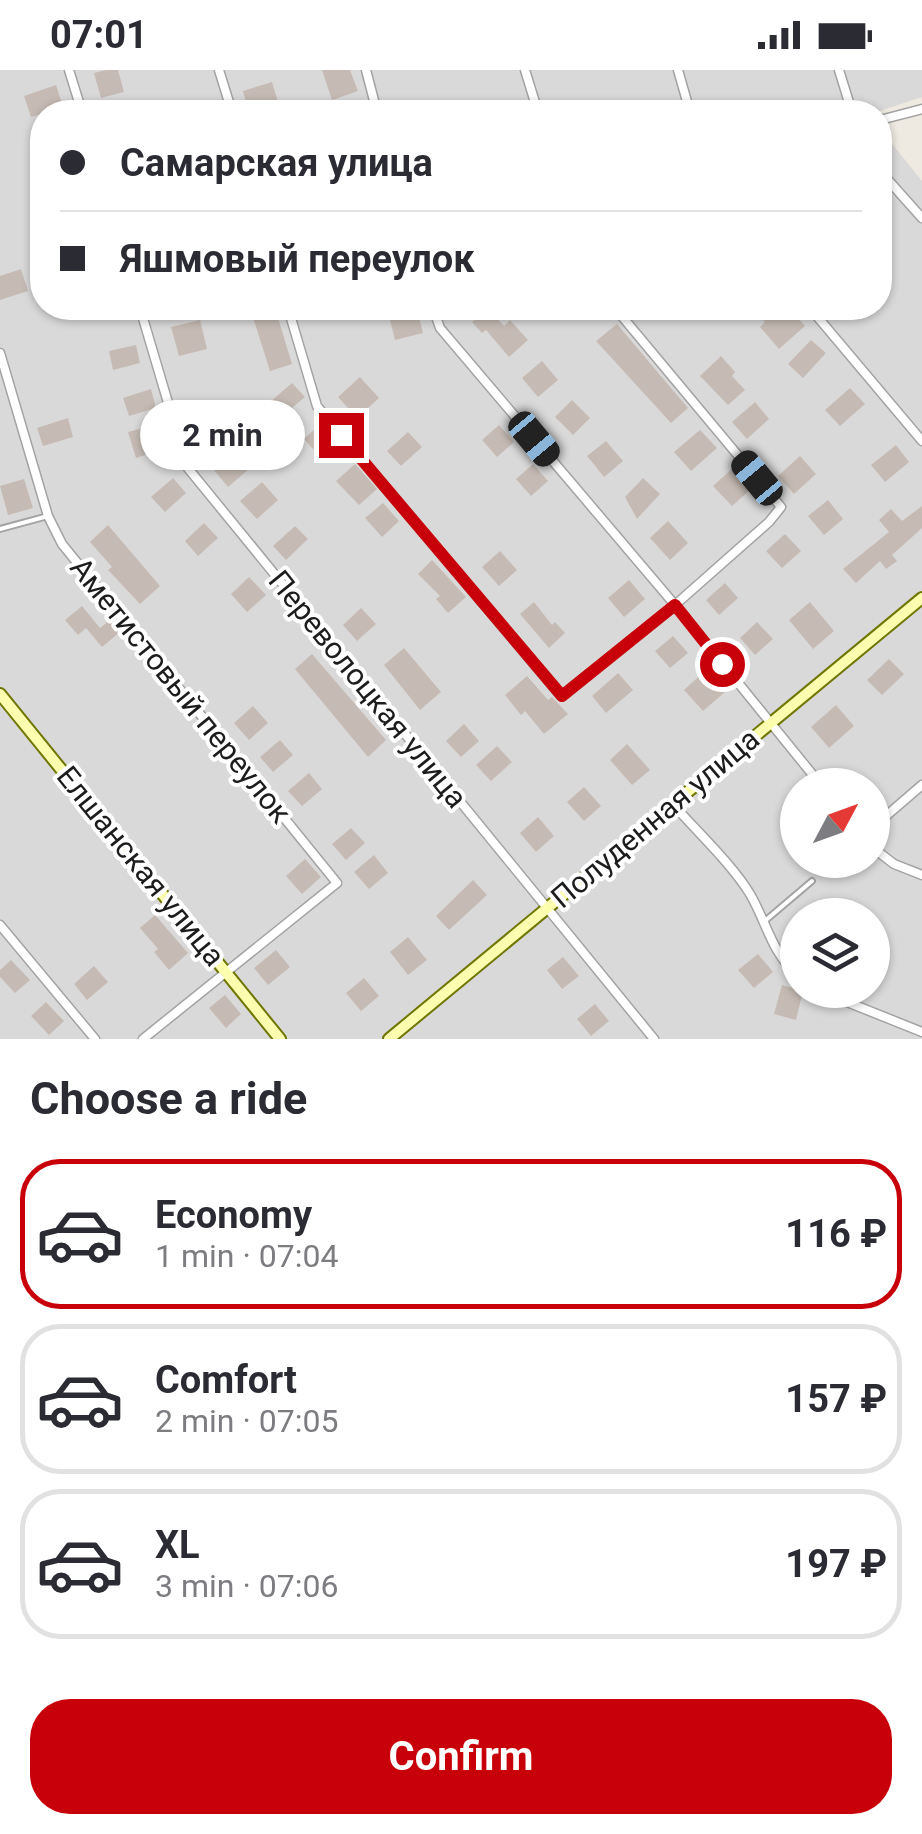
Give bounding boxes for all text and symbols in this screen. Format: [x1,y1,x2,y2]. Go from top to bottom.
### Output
text: 07:01 [50,13,148,57]
text: Самарская улица [120,141,433,185]
text: Яшмовый переулок [120,237,475,281]
callout: 2 min [141,400,306,470]
car [503,406,565,472]
route end [319,413,364,458]
text: 2 min [182,416,263,454]
car [726,445,788,511]
street label: Аметистовый переулок [63,550,299,830]
street label: Переволоцкая улица [262,563,474,815]
route start [700,642,745,687]
street label: Полуденная улица [544,721,766,915]
street label: Елшанская улица [50,759,232,973]
north arrow [780,768,890,878]
map controls [780,768,890,1008]
button: layers [780,898,890,1008]
text: Choose a ride [30,1072,307,1125]
icon: car [35,1189,125,1279]
text: Economy [155,1193,312,1237]
text: 116 ₽ [785,1212,887,1256]
text: 1 min · 07:04 [155,1237,338,1275]
icon: car [35,1354,125,1444]
text: Comfort [155,1358,297,1402]
text: 157 ₽ [785,1377,887,1421]
text: 2 min · 07:05 [155,1402,338,1440]
icon: car [35,1519,125,1609]
text: XL [155,1523,200,1567]
text: 197 ₽ [785,1542,887,1586]
text: 3 min · 07:06 [155,1567,338,1605]
button: Confirm [30,1699,892,1814]

